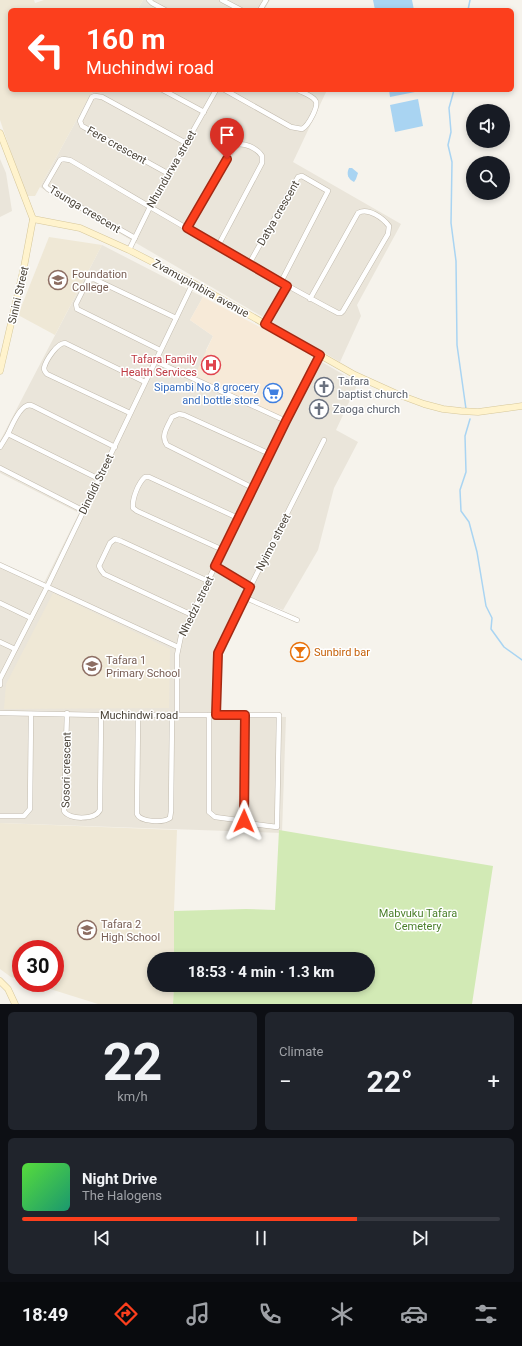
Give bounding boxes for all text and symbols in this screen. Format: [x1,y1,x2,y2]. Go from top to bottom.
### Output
text: 160 m [86,23,165,56]
icon: left [20,24,72,76]
text: Muchindwi road [86,57,214,78]
map controls [466,104,510,200]
button: sound [466,104,510,148]
pin [210,118,244,159]
street label: Fere crescent [85,124,149,167]
icon: arrive [216,124,238,146]
street label: Nhundurwa street [144,128,199,210]
button: search [466,156,510,200]
street label: Datya crescent [255,178,302,248]
street label: Tsunga crescent [47,183,123,236]
street label: Zvamupimbira avenue [150,257,251,320]
street label: Sinini Street [6,265,31,325]
place label: Foundation College [72,268,127,294]
school or university icon: Foundation College [47,269,69,291]
place label: Tafara Family Health Services [121,353,198,379]
hospital icon: Tafara Family Health Services [200,354,222,376]
place label: Tafara baptist church [338,375,408,401]
church icon: Tafara baptist church [313,376,335,398]
place label: Sipambi No 8 grocery and bottle store [154,381,260,407]
supermarket icon: Sipambi No 8 grocery and bottle store [262,382,284,404]
church icon: Zaoga church [308,398,330,420]
place label: Zaoga church [333,403,400,416]
street label: Dindidi Street [76,452,117,516]
street label: Nyimo street [253,511,294,573]
street label: Nhedzi street [176,574,217,638]
bar icon: Sunbird bar [289,641,311,663]
place label: Sunbird bar [314,646,370,659]
place label: Tafara 1 Primary School [106,654,180,680]
school or university icon: Tafara 1 Primary School [81,655,103,677]
street label: Muchindwi road [100,709,178,722]
street label: Sosori crescent [59,731,74,808]
position arrow [223,800,265,842]
park label: Mabvuku Tafara Cemetery [379,907,457,933]
place label: Tafara 2 High School [101,918,160,944]
school or university icon: Tafara 2 High School [76,919,98,941]
speed limit sign: 30 [12,940,64,992]
text: 18:53 · 4 min · 1.3 km [188,963,334,981]
text: 22 [103,1032,162,1093]
text: Climate [279,1044,323,1059]
text: 22° [366,1064,413,1099]
text: − [279,1069,292,1094]
text: + [488,1069,500,1094]
text: km/h [117,1089,148,1104]
text: Night Drive [82,1170,157,1188]
text: The Halogens [82,1188,162,1203]
icon: previous [91,1227,113,1249]
icon: pause [250,1227,272,1249]
icon: next [409,1227,431,1249]
icon: directions [112,1300,140,1328]
icon: music [184,1300,212,1328]
icon: phone [256,1300,284,1328]
icon: climate [328,1300,356,1328]
icon: car [400,1300,428,1328]
icon: filters [472,1300,500,1328]
text: 18:49 [22,1304,68,1325]

